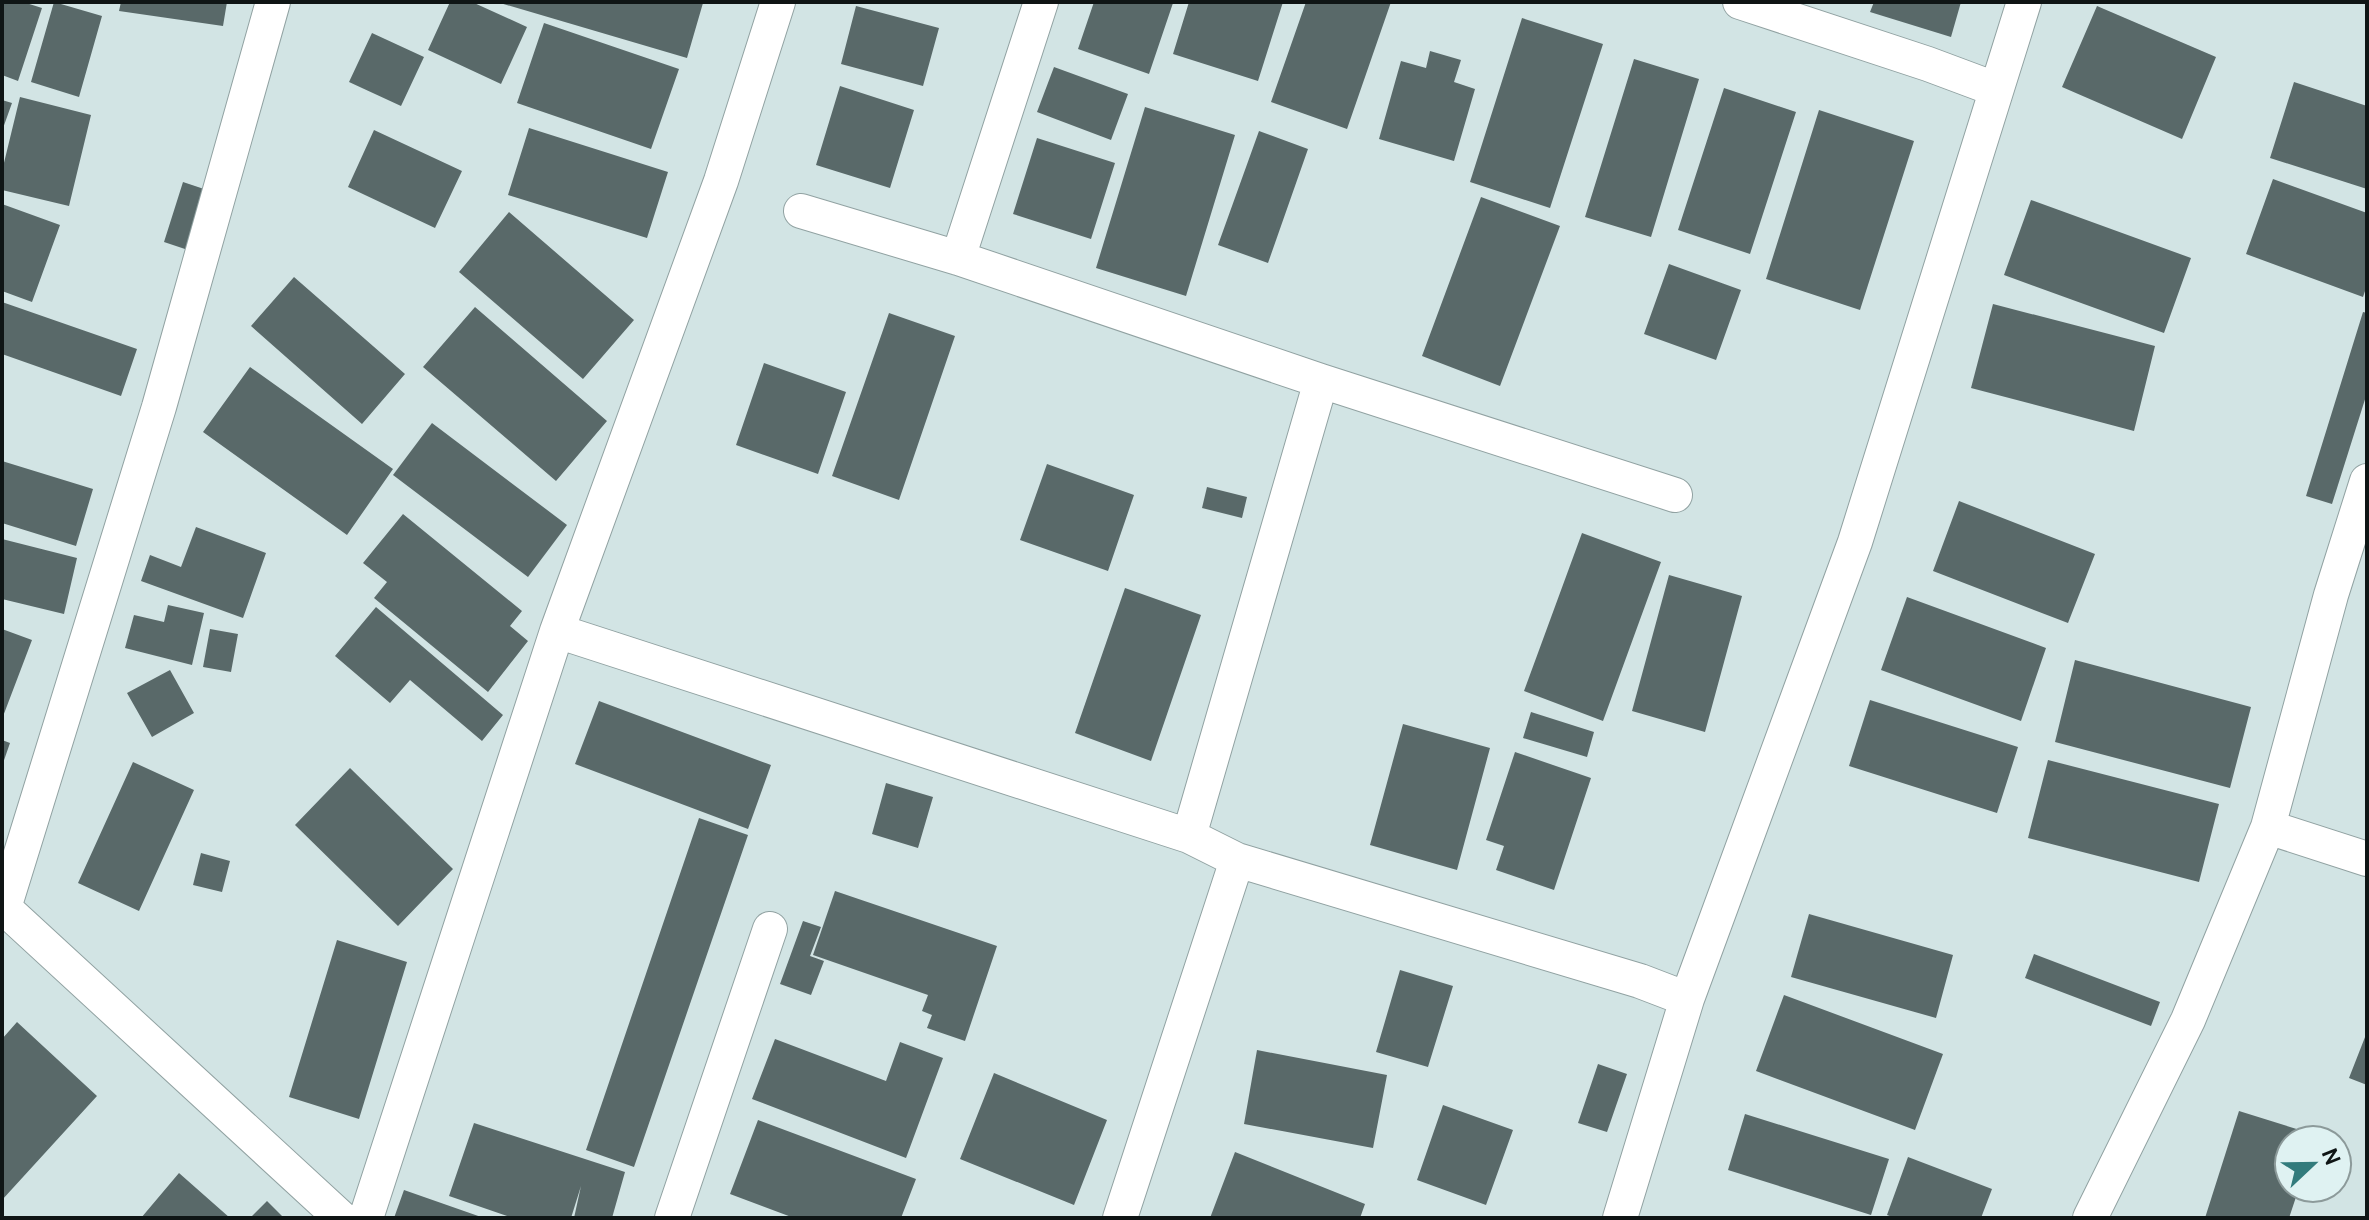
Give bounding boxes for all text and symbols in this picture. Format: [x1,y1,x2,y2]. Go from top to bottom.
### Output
north arrow [2273,1124,2353,1204]
text: N [2316,1144,2347,1169]

